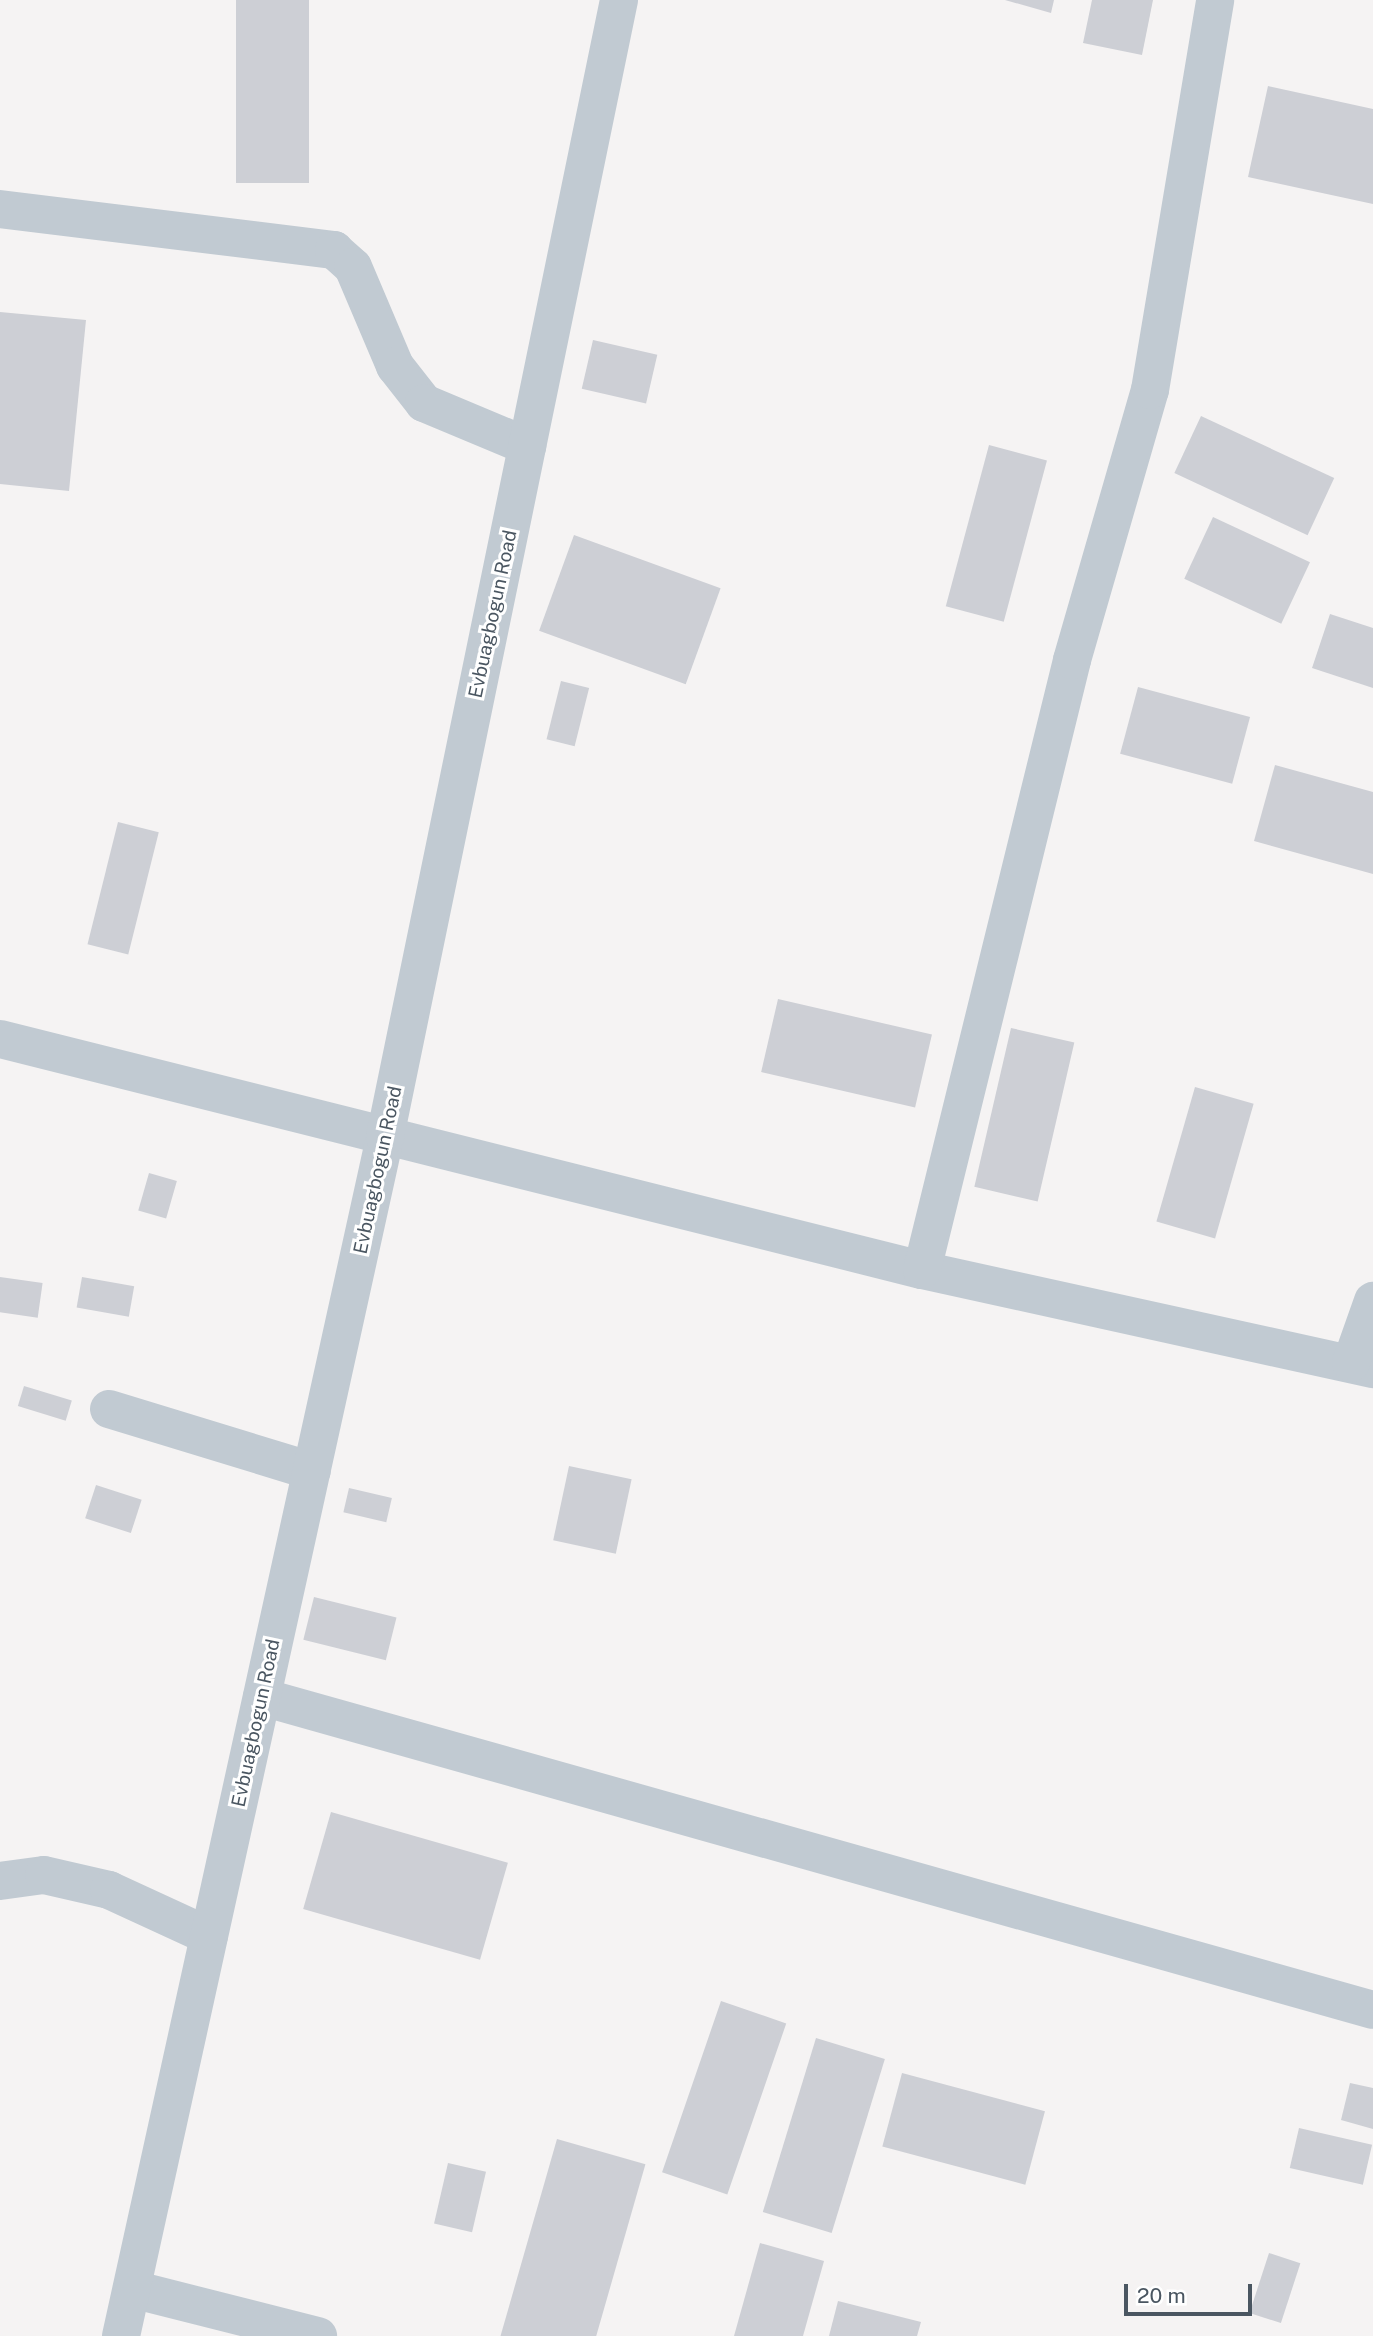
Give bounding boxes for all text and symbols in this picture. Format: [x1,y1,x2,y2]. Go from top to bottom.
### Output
street label: Evbuagbogun Road [464,528,522,700]
street label: Evbuagbogun Road [349,1084,407,1256]
street label: Evbuagbogun Road [227,1637,285,1809]
scale bar [1128,2270,1256,2314]
text: 20 m [1137,2283,1186,2308]

